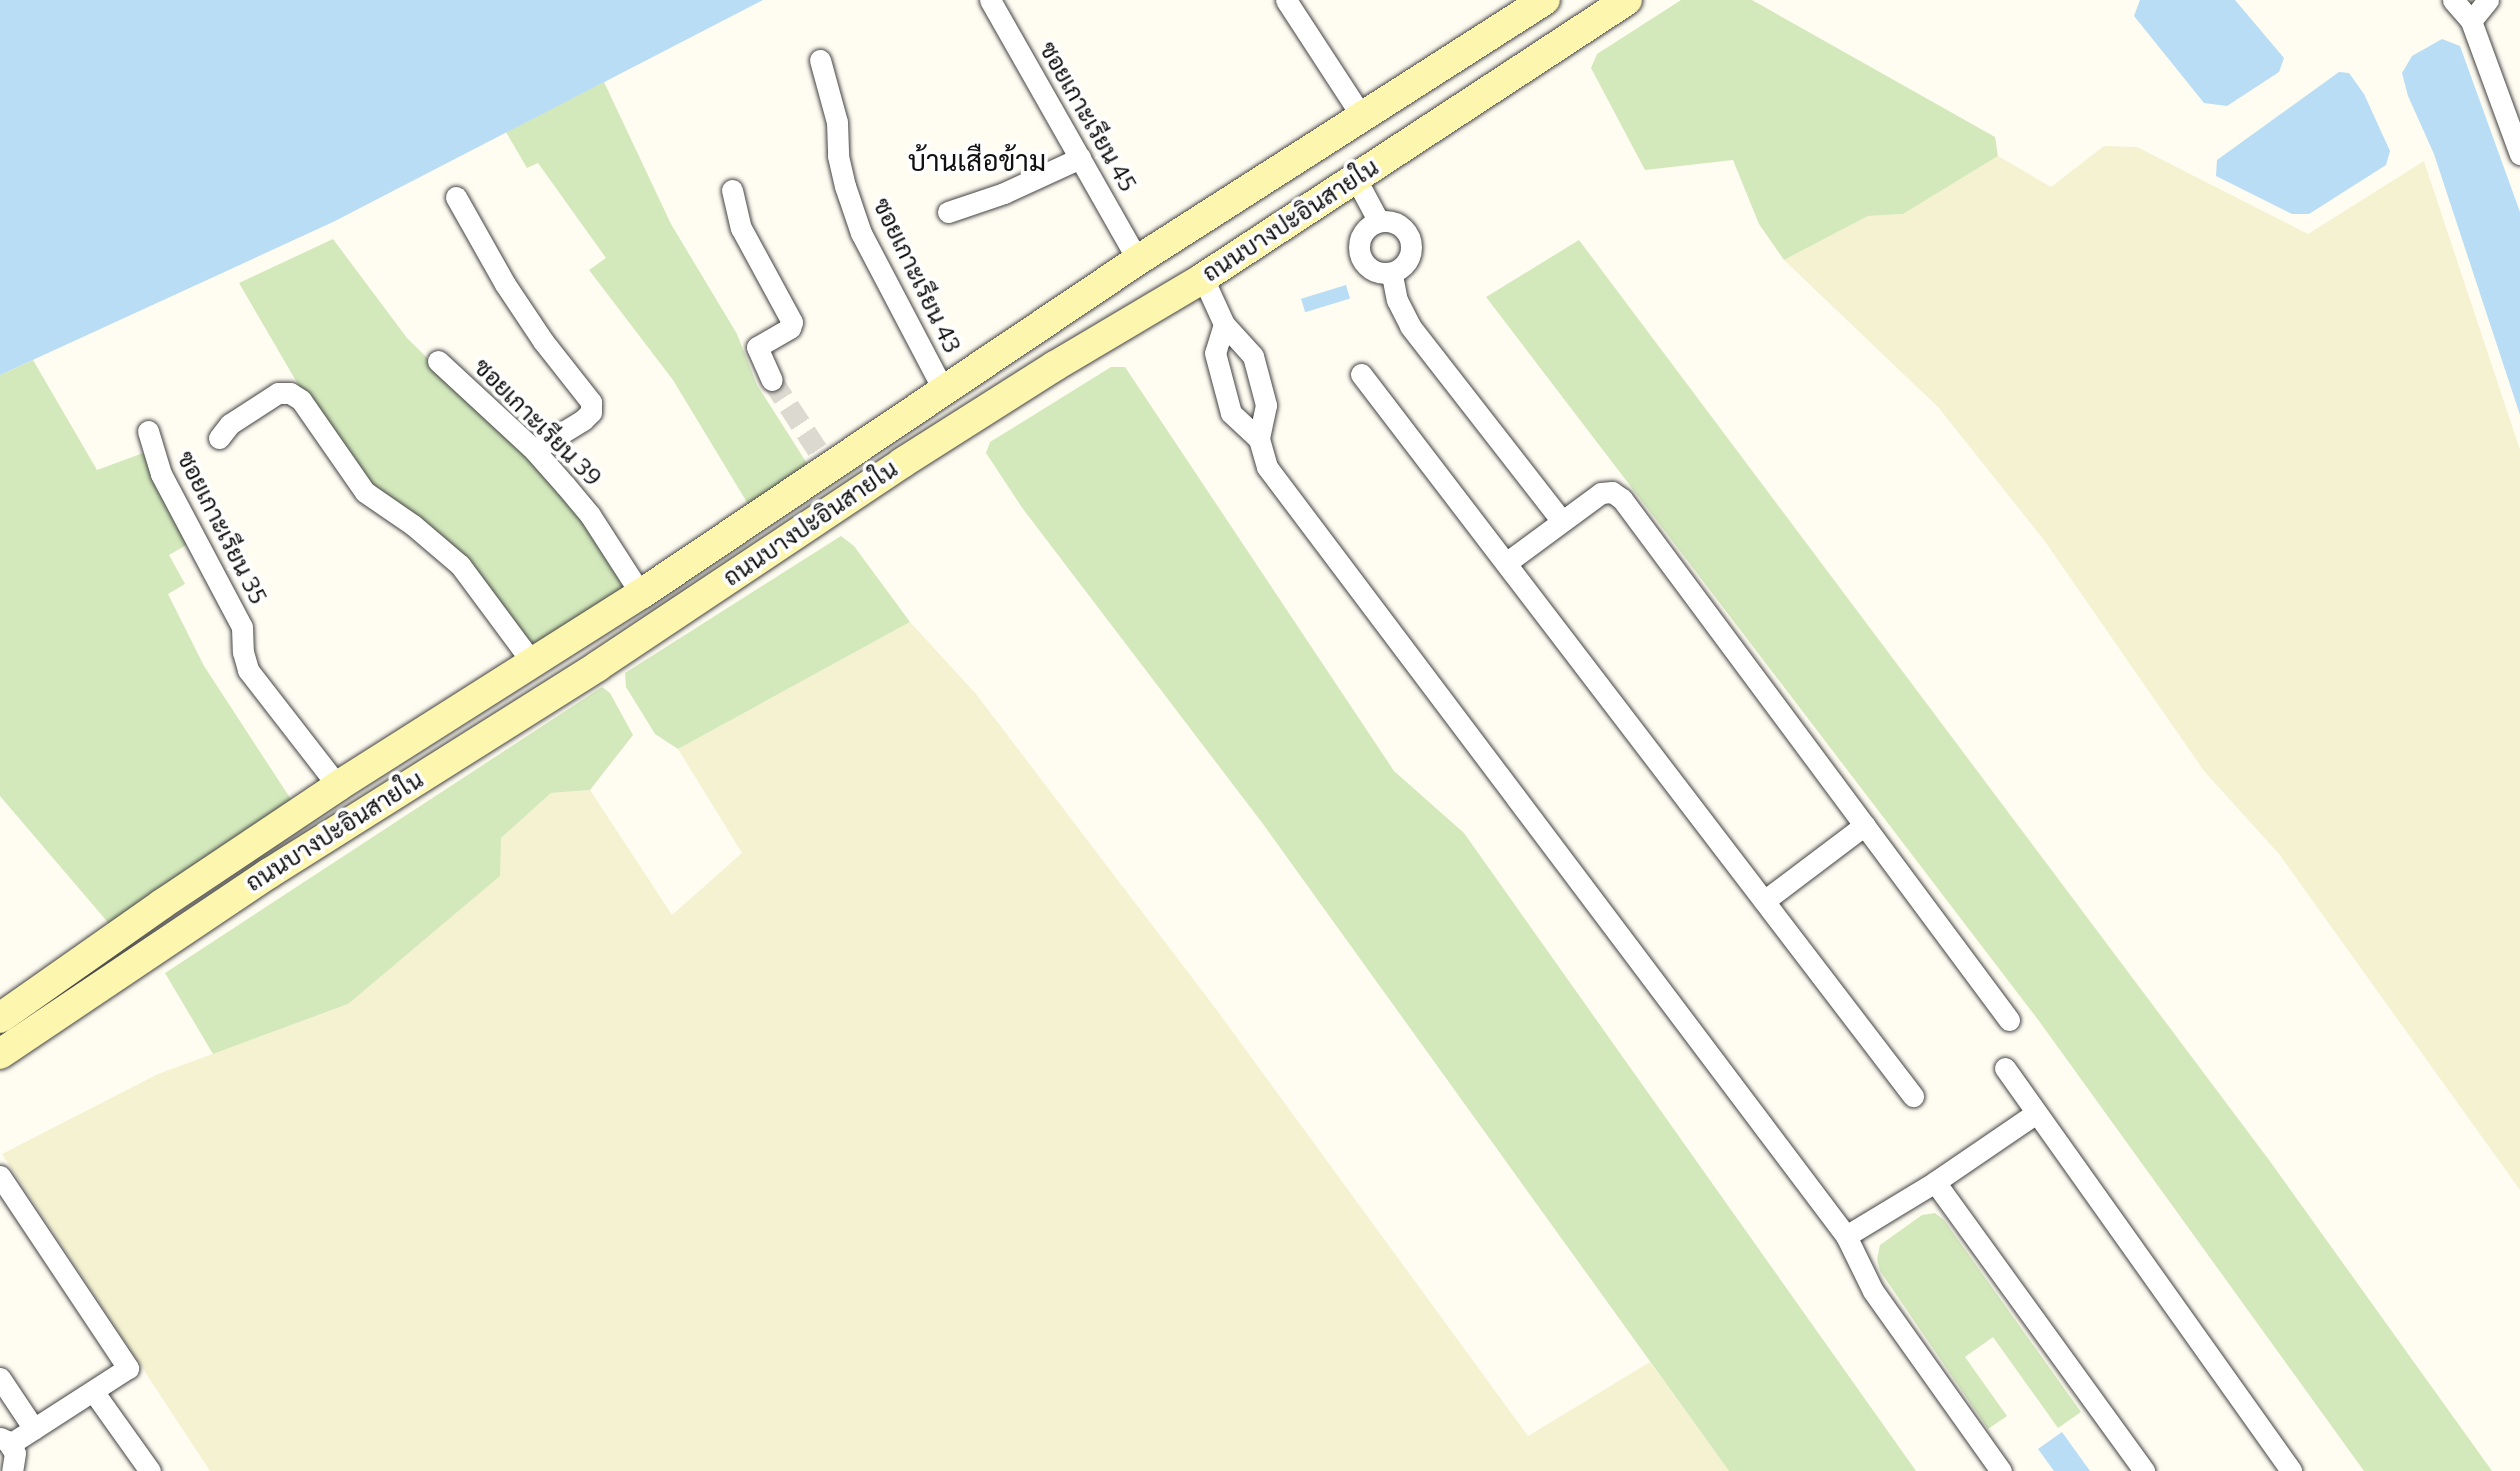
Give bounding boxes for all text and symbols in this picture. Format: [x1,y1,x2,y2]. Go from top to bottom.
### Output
street label: ซอยเกาะเรียน 45 [1033,37,1141,197]
district label: บ้านเสือข้าม [908,145,1046,179]
street label: ถนนบางปะอินสายใน [1198,153,1384,289]
street label: ซอยเกาะเรียน 43 [866,194,966,358]
street label: ซอยเกาะเรียน 39 [467,353,607,493]
street label: ซอยเกาะเรียน 35 [170,447,272,609]
street label: ถนนบางปะอินสายใน [718,455,904,593]
street label: ถนนบางปะอินสายใน [241,766,429,898]

